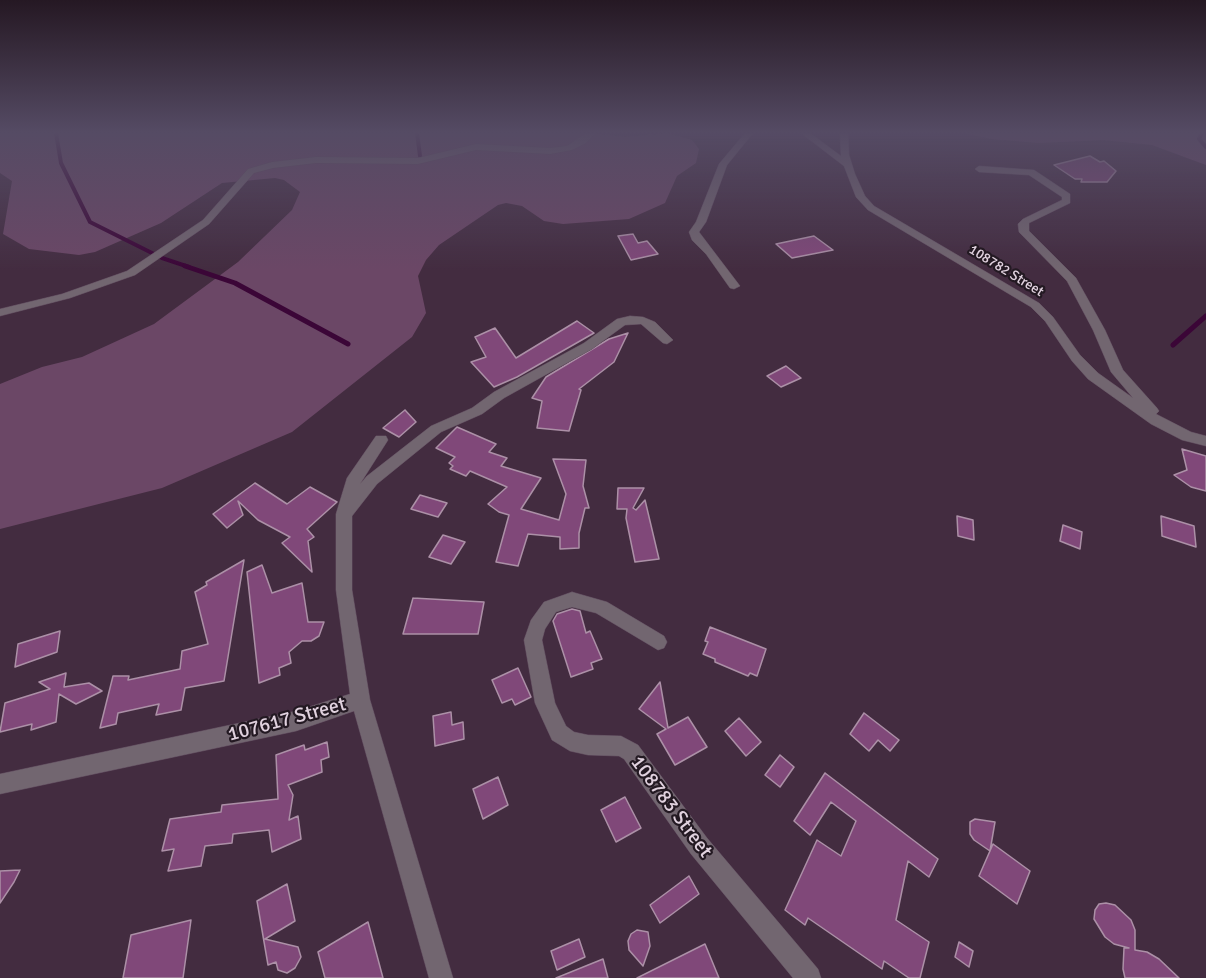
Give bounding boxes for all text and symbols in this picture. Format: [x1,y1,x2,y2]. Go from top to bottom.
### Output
street label: 108782 Street [966,241,1046,301]
street label: 107617 Street [225,693,349,747]
street label: 108783 Street [625,751,717,863]

